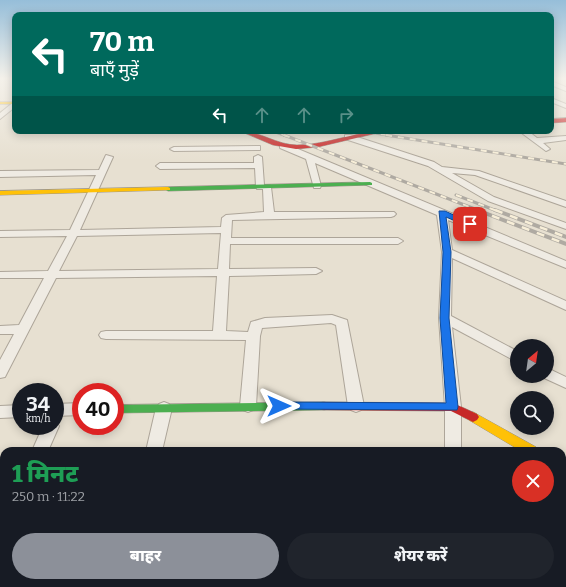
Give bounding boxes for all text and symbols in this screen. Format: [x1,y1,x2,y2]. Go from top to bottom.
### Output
text: 70 m [90,25,154,58]
icon: left [24,28,76,80]
text: बाएँ मुड़ें [90,59,139,81]
icon: left [209,104,231,126]
icon: ahead [251,104,273,126]
icon: ahead [293,104,315,126]
icon: right [335,104,357,126]
pin [453,207,487,241]
icon: arrive [459,213,481,235]
north arrow [510,339,554,383]
map controls [510,339,554,435]
speed limit sign: 40 [72,383,124,435]
position arrow [258,385,300,427]
button: search [510,391,554,435]
text: 34 [26,392,50,416]
text: km/h [26,413,50,425]
text: 1 मिनट [12,460,78,488]
button: close [512,460,554,502]
text: 250 m · 11:22 [12,489,85,504]
button: बाहर [12,533,279,579]
button: शेयर करें [287,533,554,579]

